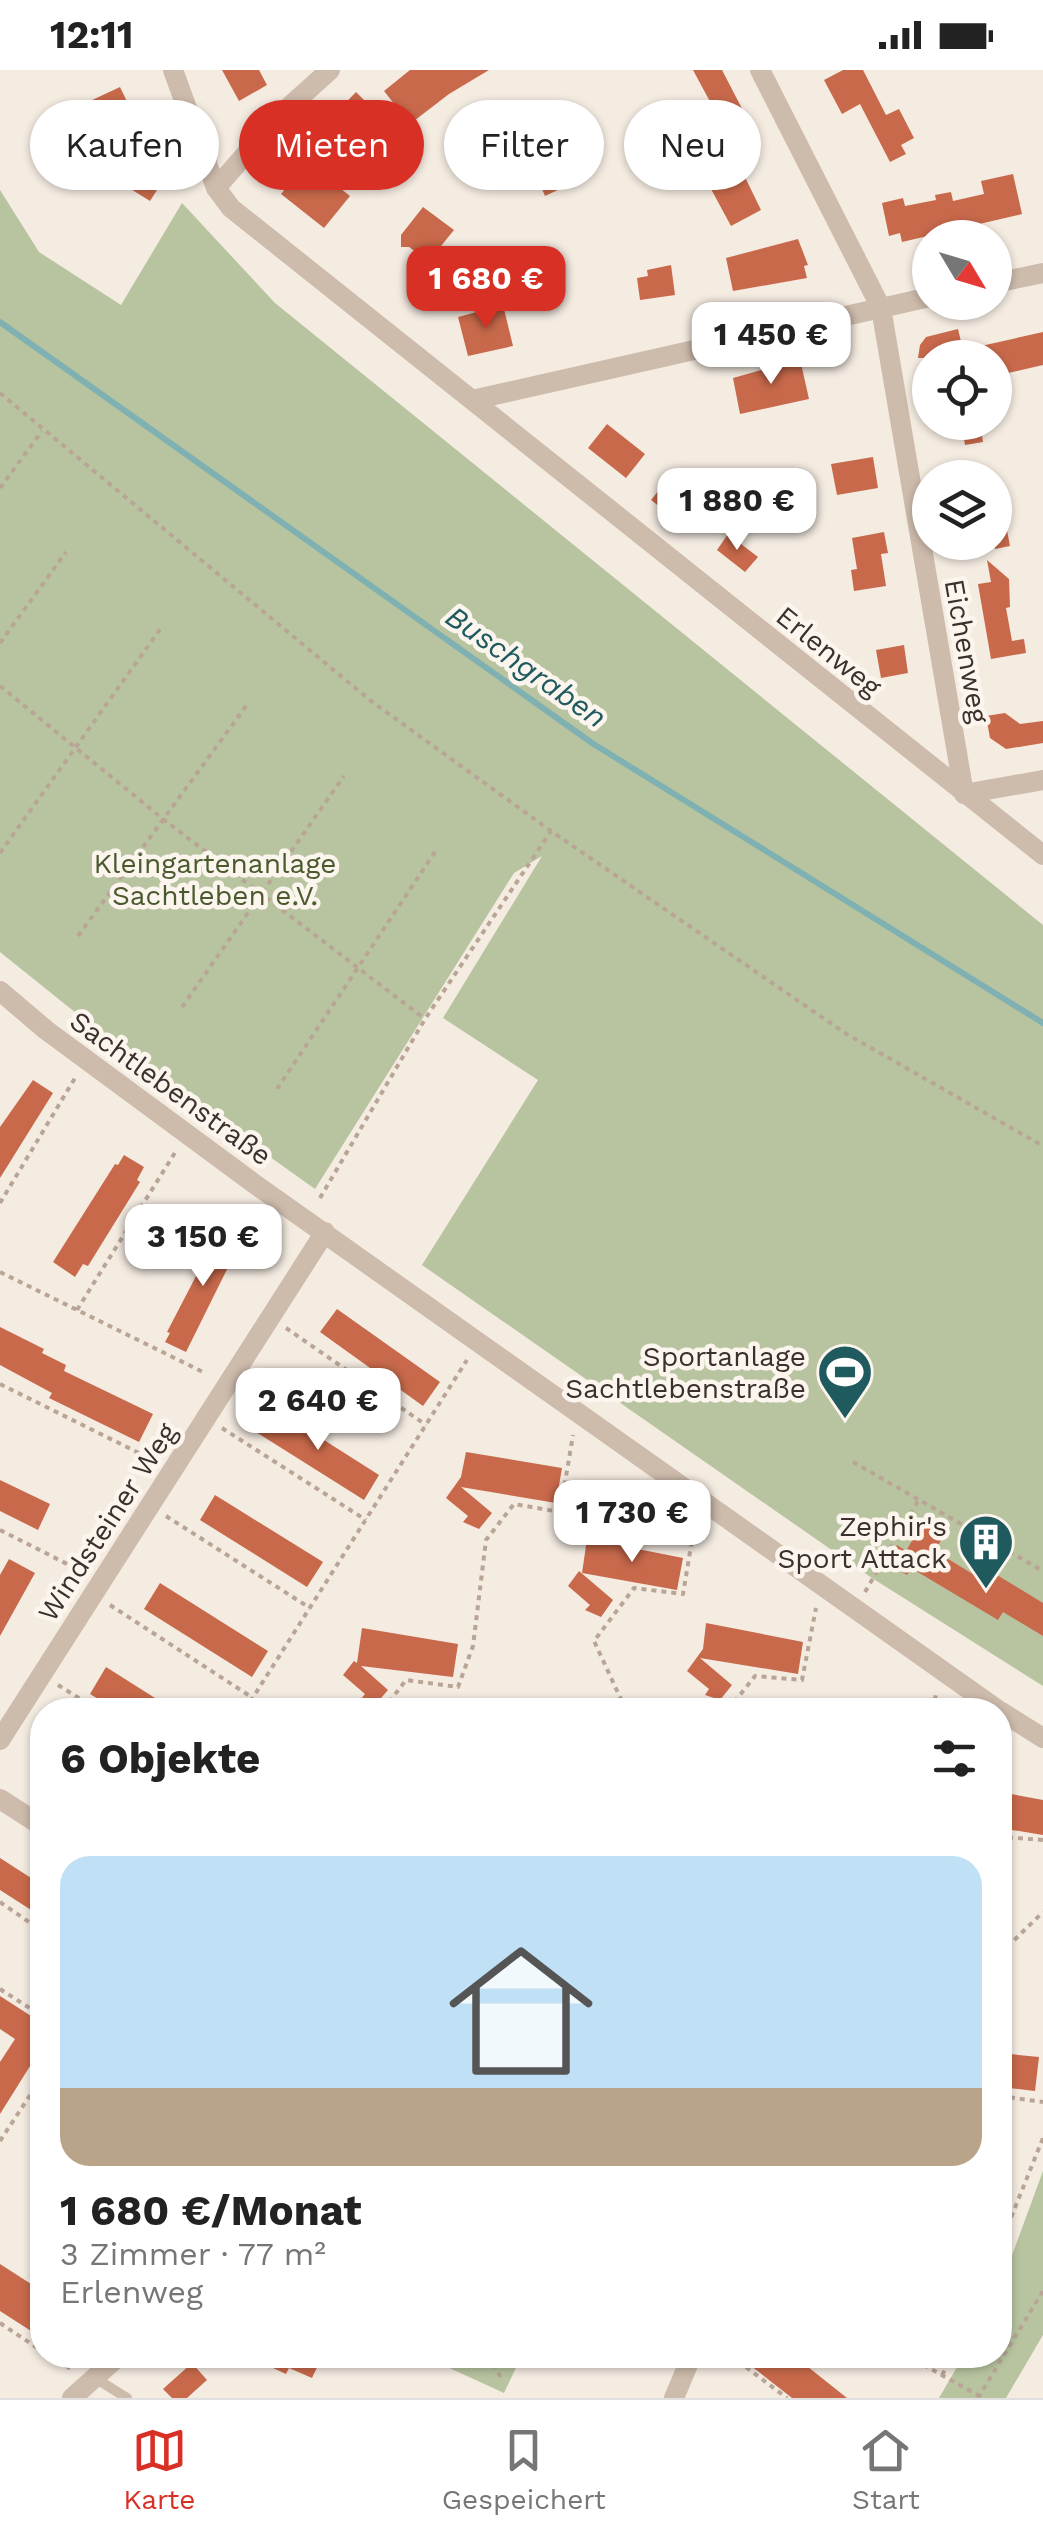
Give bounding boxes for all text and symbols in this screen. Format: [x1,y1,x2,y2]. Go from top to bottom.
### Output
text: 12:11 [50,13,133,57]
chip: Kaufen [30,100,219,190]
chip: Mieten [239,100,424,190]
chip: Filter [444,100,604,190]
chip: Neu [624,100,761,190]
north arrow [912,220,1012,320]
map controls [912,220,1012,560]
pin: 1 680 € [394,246,578,331]
text: 1 680 € [429,259,543,297]
pin: 1 450 € [679,302,863,387]
text: 1 450 € [714,315,828,353]
button: locate [912,340,1012,440]
button: layers [912,460,1012,560]
pin: 1 880 € [645,468,829,553]
text: 1 880 € [679,481,795,519]
street label: Eichenweg [938,577,995,726]
water label: Buschgraben [439,598,613,735]
street label: Erlenweg [770,599,888,704]
park label: Kleingartenanlage Sachtleben e.V. [93,847,337,912]
street label: Sachtlebenstraße [64,1004,278,1172]
pin: 3 150 € [111,1204,295,1289]
text: 3 150 € [147,1217,259,1255]
place label: Sportanlage Sachtlebenstraße [565,1340,806,1405]
sports icon: Sportanlage Sachtlebenstraße [815,1342,875,1421]
pin: 2 640 € [226,1368,410,1453]
text: 2 640 € [258,1381,378,1419]
street label: Windsteiner Weg [31,1417,184,1627]
pin: 1 730 € [540,1480,724,1565]
text: 1 730 € [576,1493,688,1531]
place label: Zephir's Sport Attack [778,1510,947,1575]
building icon: Zephir's Sport Attack [956,1512,1016,1591]
icon: filters [927,1731,982,1786]
text: 6 Objekte [60,1734,260,1783]
icon: home [431,1921,611,2101]
text: 1 680 €/Monat [60,2186,362,2235]
text: 3 Zimmer · 77 m² [60,2235,326,2273]
text: Erlenweg [60,2273,203,2311]
tab: Karte [123,2423,195,2516]
tab: Gespeichert [442,2423,606,2516]
tab: Start [852,2423,920,2516]

